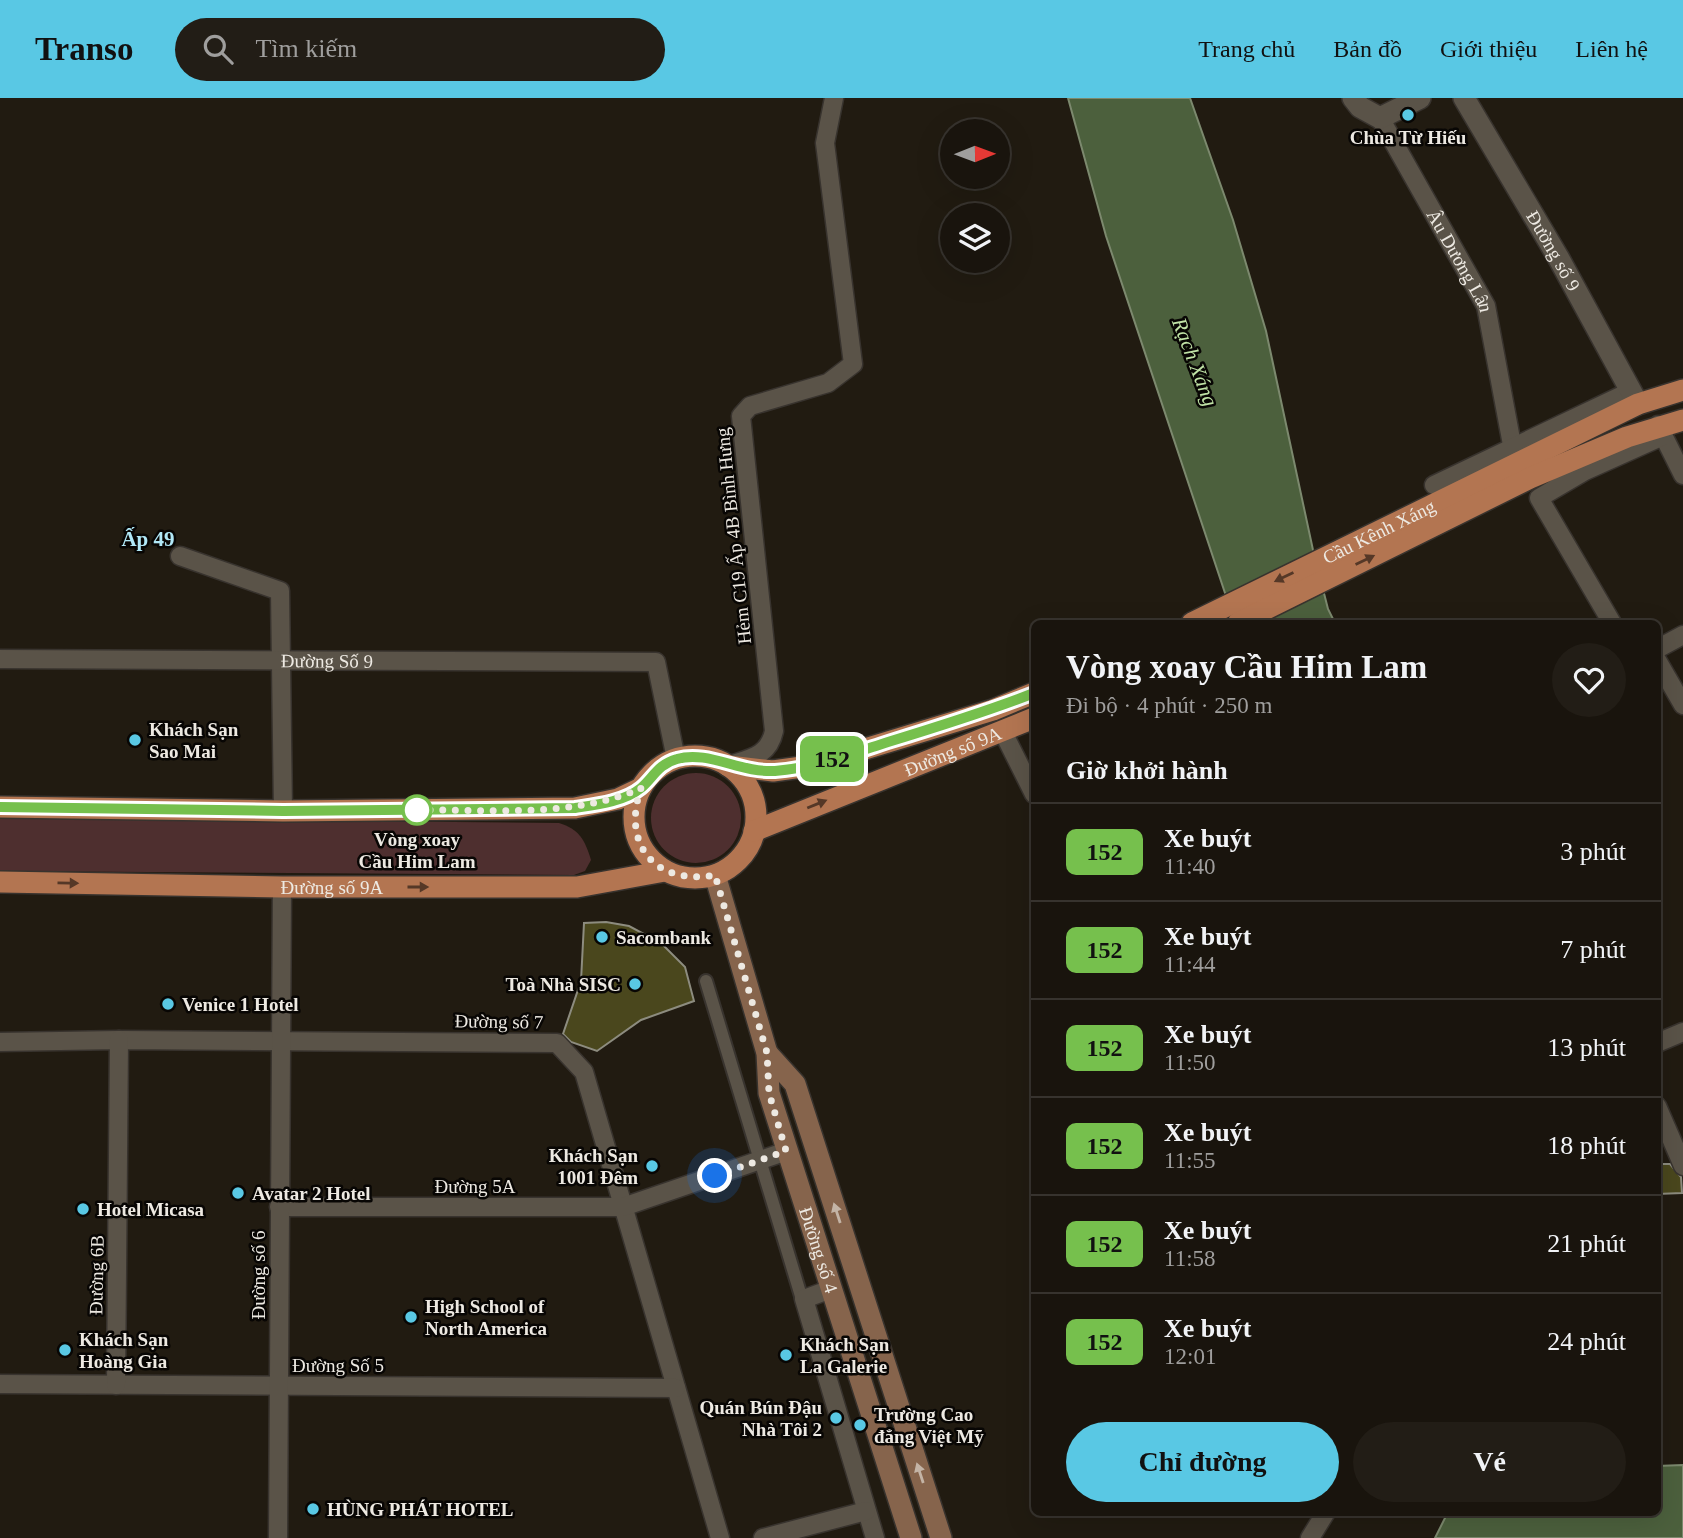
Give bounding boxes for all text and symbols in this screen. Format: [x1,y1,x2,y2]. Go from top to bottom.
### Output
search box [175,18,665,81]
icon: search [199,30,237,68]
text: Transo [35,31,133,67]
text: Tìm kiếm [255,34,357,63]
text: Trang chủ [1198,36,1295,62]
text: Bản đồ [1333,36,1402,62]
text: Giới thiệu [1440,36,1537,62]
text: Liên hệ [1575,36,1648,62]
marker: Chùa Từ Hiếu [1400,107,1416,123]
north arrow [940,119,1010,189]
map controls [940,119,1010,273]
place label: Chùa Từ Hiếu [1350,127,1467,148]
button: layers [940,203,1010,273]
street label: Âu Dương Lân [1423,206,1497,314]
street label: Đường số 9 [1522,207,1584,295]
water label: Rạch Xáng [1167,313,1223,410]
street label: Hẻm C19 Ấp 4B Bình Hưng [712,426,755,645]
street label: Cầu Kênh Xáng [1319,495,1439,568]
district label: Ấp 49 [121,527,175,551]
one-way arrow [1355,554,1375,566]
one-way arrow [1274,572,1294,583]
button: heart [1552,643,1626,717]
text: Vòng xoay Cầu Him Lam [1066,649,1427,685]
street label: Đường Số 9 [281,650,373,672]
text: Đi bộ · 4 phút · 250 m [1066,693,1272,718]
place label: Khách Sạn Sao Mai [149,719,239,762]
street label: Đường số 9A [901,722,1004,780]
marker: Khách Sạn Sao Mai [127,732,143,748]
line badge: 152 [792,736,872,782]
text: 152 [814,746,850,772]
text: Giờ khởi hành [1066,756,1228,785]
marker: Vòng xoay Cầu Him Lam [402,795,432,825]
one-way arrow [806,799,827,810]
text: Xe buýt [1164,824,1251,853]
place label: Vòng xoay Cầu Him Lam [358,829,476,872]
text: 3 phút [1560,837,1626,866]
text: 152 [1087,839,1123,865]
text: 11:40 [1164,854,1216,879]
one-way arrow [57,877,79,889]
street label: Đường số 9A [281,877,384,898]
one-way arrow [407,881,429,893]
text: Xe buýt [1164,922,1251,951]
place label: Sacombank [616,927,711,948]
marker: Sacombank [594,929,610,945]
text: 7 phút [1560,935,1626,964]
text: 152 [1087,937,1123,963]
text: 11:44 [1164,952,1216,977]
place label: Toà Nhà SISC [506,974,621,995]
marker: Toà Nhà SISC [627,976,643,992]
place label: Venice 1 Hotel [182,994,298,1015]
marker: Venice 1 Hotel [160,996,176,1012]
street label: Đường số 7 [454,1010,544,1033]
text: Xe buýt [1164,1020,1251,1049]
text: 13 phút [1547,1033,1626,1062]
text: 152 [1087,1035,1123,1061]
text: 11:50 [1164,1050,1216,1075]
text: Xe buýt [1164,1118,1251,1147]
text: 18 phút [1547,1131,1626,1160]
text: 152 [1087,1133,1123,1159]
place label: Khách Sạn 1001 Đêm [549,1145,638,1188]
text: 11:55 [1164,1148,1216,1173]
marker: Khách Sạn 1001 Đêm [644,1158,660,1174]
your location [697,1158,732,1193]
street label: Đường 5A [434,1176,516,1197]
place label: Avatar 2 Hotel [252,1183,371,1204]
marker: Avatar 2 Hotel [230,1185,246,1201]
place label: Hotel Micasa [97,1199,205,1220]
marker: Hotel Micasa [75,1201,91,1217]
one-way arrow [831,1202,842,1223]
street label: Đường số 4 [795,1204,842,1296]
text: Xe buýt [1164,1216,1251,1245]
text: 21 phút [1547,1229,1626,1258]
street label: Đường số 6 [248,1231,269,1319]
text: 152 [1087,1231,1123,1257]
street label: Đường 6B [85,1235,108,1315]
text: 11:58 [1164,1246,1216,1271]
place label: High School of North America [425,1296,547,1339]
marker: High School of North America [403,1309,419,1325]
text: Xe buýt [1164,1314,1251,1343]
text: 24 phút [1547,1327,1626,1356]
place label: Khách Sạn Hoàng Gia [79,1329,169,1372]
text: 152 [1087,1329,1123,1355]
place label: Khách Sạn La Galerie [800,1334,890,1377]
marker: Khách Sạn Hoàng Gia [57,1342,73,1358]
text: 12:01 [1164,1344,1216,1369]
marker: Khách Sạn La Galerie [778,1347,794,1363]
street label: Đường Số 5 [292,1355,384,1376]
place label: Quán Bún Đậu Nhà Tôi 2 [699,1397,822,1440]
place label: Trường Cao đẳng Việt Mỹ [874,1404,984,1447]
marker: Quán Bún Đậu Nhà Tôi 2 [828,1410,844,1426]
marker: Trường Cao đẳng Việt Mỹ [852,1417,868,1433]
button: Chỉ đường [1066,1422,1339,1502]
button: Vé [1353,1422,1626,1502]
one-way arrow [915,1462,925,1483]
place label: HÙNG PHÁT HOTEL [327,1499,514,1520]
marker: HÙNG PHÁT HOTEL [305,1501,321,1517]

